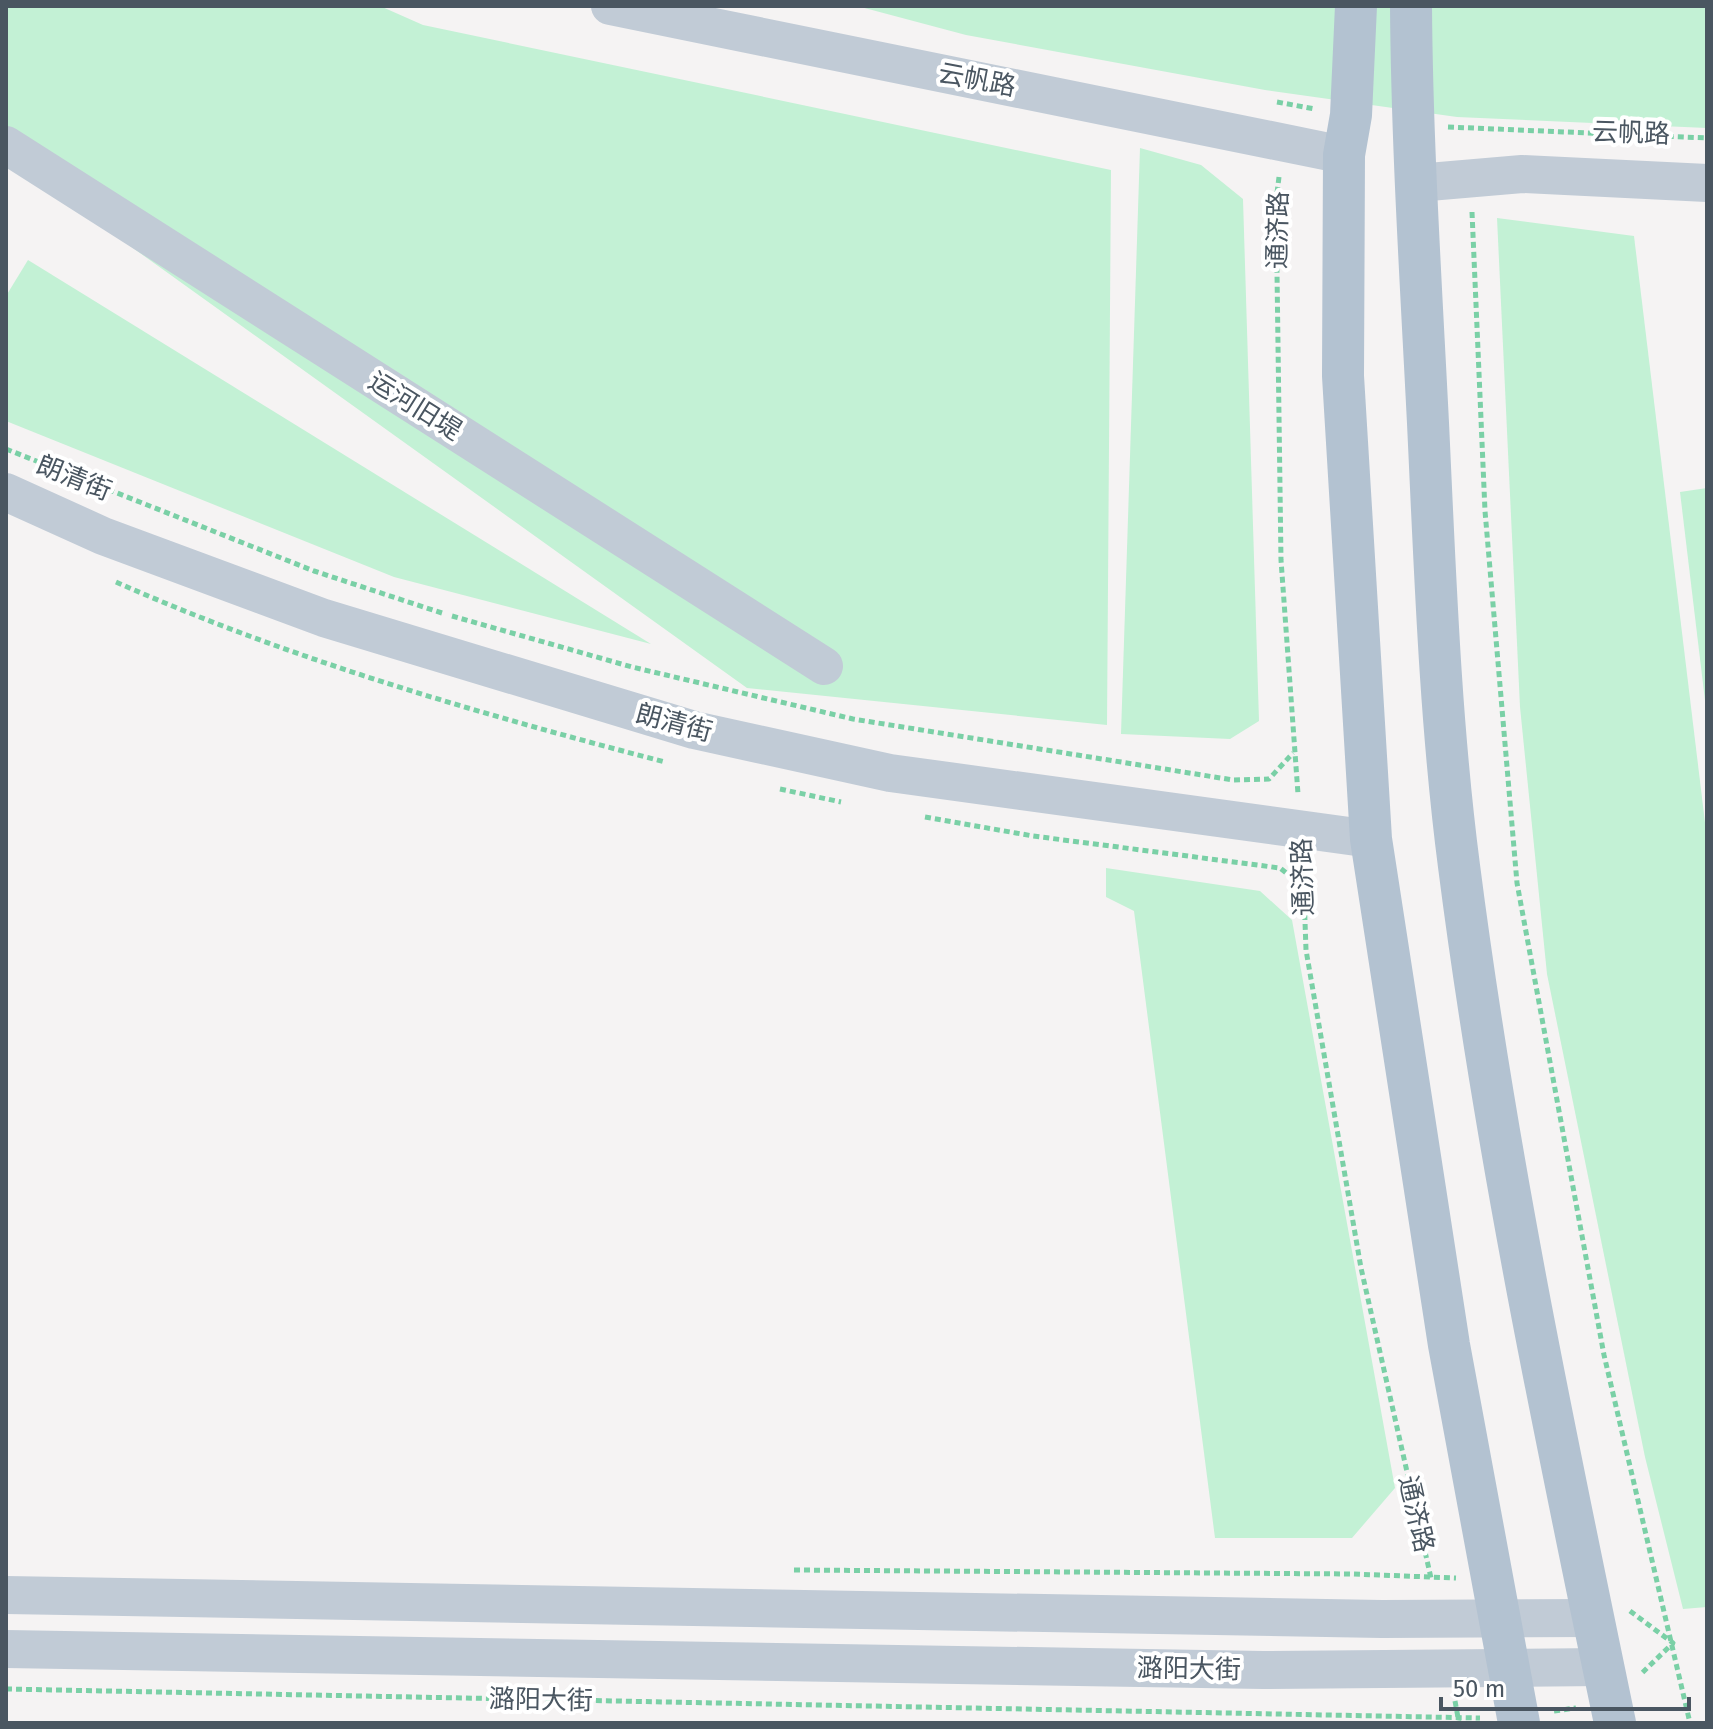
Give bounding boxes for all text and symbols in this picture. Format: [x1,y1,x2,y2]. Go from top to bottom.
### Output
street label: 云帆路 [936,57,1018,103]
street label: 云帆路 [1591,116,1671,150]
street label: 通济路 [1262,191,1294,269]
street label: 运河旧堤 [363,365,467,447]
street label: 朗清街 [32,449,116,507]
street label: 朗清街 [632,698,716,748]
street label: 通济路 [1286,837,1320,917]
street label: 通济路 [1392,1473,1440,1555]
street label: 潞阳大街 [1137,1653,1241,1685]
scale bar [1441,1661,1689,1711]
text: 50 m [1453,1675,1505,1703]
street label: 潞阳大街 [489,1684,593,1716]

